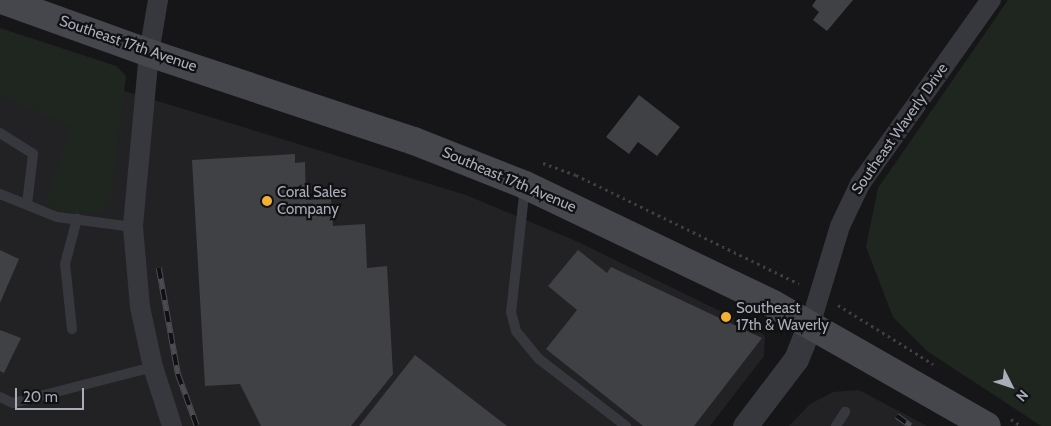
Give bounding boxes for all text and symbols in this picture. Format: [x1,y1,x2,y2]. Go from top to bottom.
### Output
street label: Southeast 17th Avenue [57,12,199,76]
street label: Southeast Waverly Drive [848,60,952,198]
street label: Southeast 17th Avenue [439,144,579,216]
place label: Coral Sales Company [277,183,346,218]
marker: Coral Sales Company [261,195,273,207]
place label: Southeast 17th & Waverly [736,299,829,334]
marker: Southeast 17th & Waverly [720,311,732,323]
north arrow [986,361,1036,411]
scale bar [18,378,86,410]
text: N [1012,386,1032,405]
text: 20 m [23,388,58,406]

